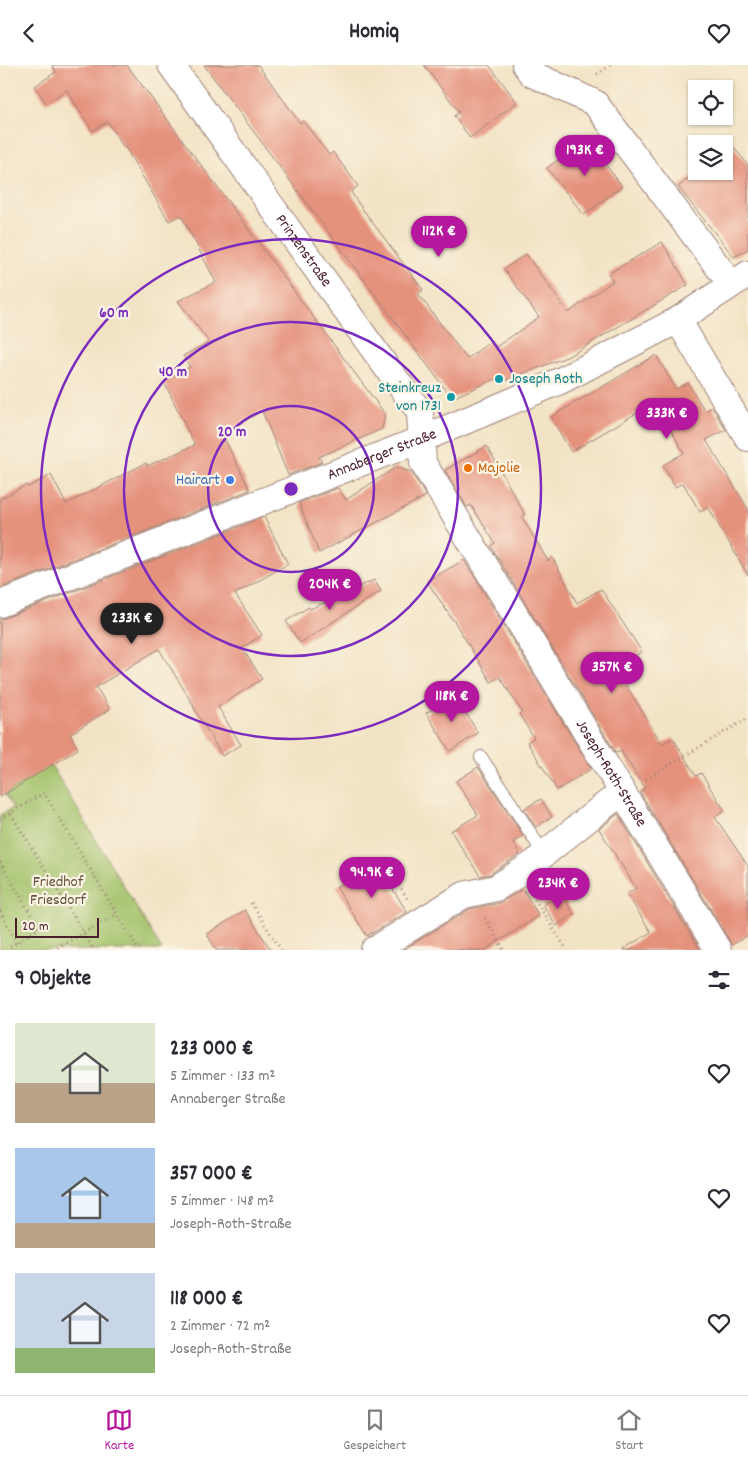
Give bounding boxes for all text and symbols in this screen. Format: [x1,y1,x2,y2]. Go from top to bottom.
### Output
text: Homiq [349,17,399,48]
icon: back [15,19,43,47]
icon: heart [705,19,733,47]
map controls [688,80,733,180]
button: locate [688,80,733,125]
pin: 193K € [544,135,626,177]
button: layers [688,135,733,180]
text: 193K € [566,139,604,162]
street label: Prinzenstraße [269,209,337,292]
pin: 112K € [398,215,480,258]
text: 112K € [422,220,456,243]
text: 60 m [99,303,129,325]
text: 40 m [159,362,187,384]
place label: Joseph Roth [509,368,582,391]
marker: Joseph Roth [493,373,505,385]
place label: Steinkreuz von 1731 [378,377,441,418]
marker: Steinkreuz von 1731 [445,391,457,403]
pin: 333K € [626,397,708,440]
text: 333K € [646,402,688,425]
text: 20 m [218,422,246,444]
street label: Annaberger Straße [324,423,440,486]
place label: Majolie [478,457,520,480]
marker: Majolie [462,462,474,474]
place label: Hairart [176,469,220,492]
marker: Hairart [224,474,236,486]
centre of rings [282,480,300,498]
pin: 204K € [289,569,371,611]
text: 204K € [309,573,351,596]
pin: 233K € [91,603,173,645]
text: 233K € [111,607,153,630]
pin: 357K € [571,651,653,694]
text: 357K € [592,656,632,679]
pin: 118K € [411,681,493,723]
text: 118K € [435,685,469,708]
street label: Joseph-Roth-Straße [570,715,652,831]
pin: 94.9K € [326,857,418,899]
text: 94.9K € [350,861,394,884]
pin: 234K € [517,867,599,910]
park label: Friedhof Friesdorf [30,871,86,912]
text: 234K € [538,872,578,895]
scale bar [15,915,99,938]
text: 20 m [22,917,49,937]
text: 9 Objekte [15,965,91,995]
icon: filters [705,966,733,994]
text: 233 000 € [170,1035,254,1065]
icon: home [55,1043,115,1103]
icon: heart [705,1059,733,1087]
text: 5 Zimmer · 133 m² [170,1065,275,1088]
text: Annaberger Straße [170,1088,286,1111]
text: 357 000 € [170,1160,253,1190]
icon: home [55,1168,115,1228]
icon: heart [705,1184,733,1212]
text: 5 Zimmer · 148 m² [170,1190,274,1213]
text: Joseph-Roth-Straße [170,1213,292,1236]
text: 118 000 € [170,1285,243,1315]
icon: home [55,1293,115,1353]
icon: heart [705,1309,733,1337]
text: 2 Zimmer · 72 m² [170,1315,270,1338]
text: Joseph-Roth-Straße [170,1338,292,1361]
tab: Karte [105,1406,134,1456]
tab: Gespeichert [343,1406,406,1456]
tab: Start [615,1406,643,1456]

